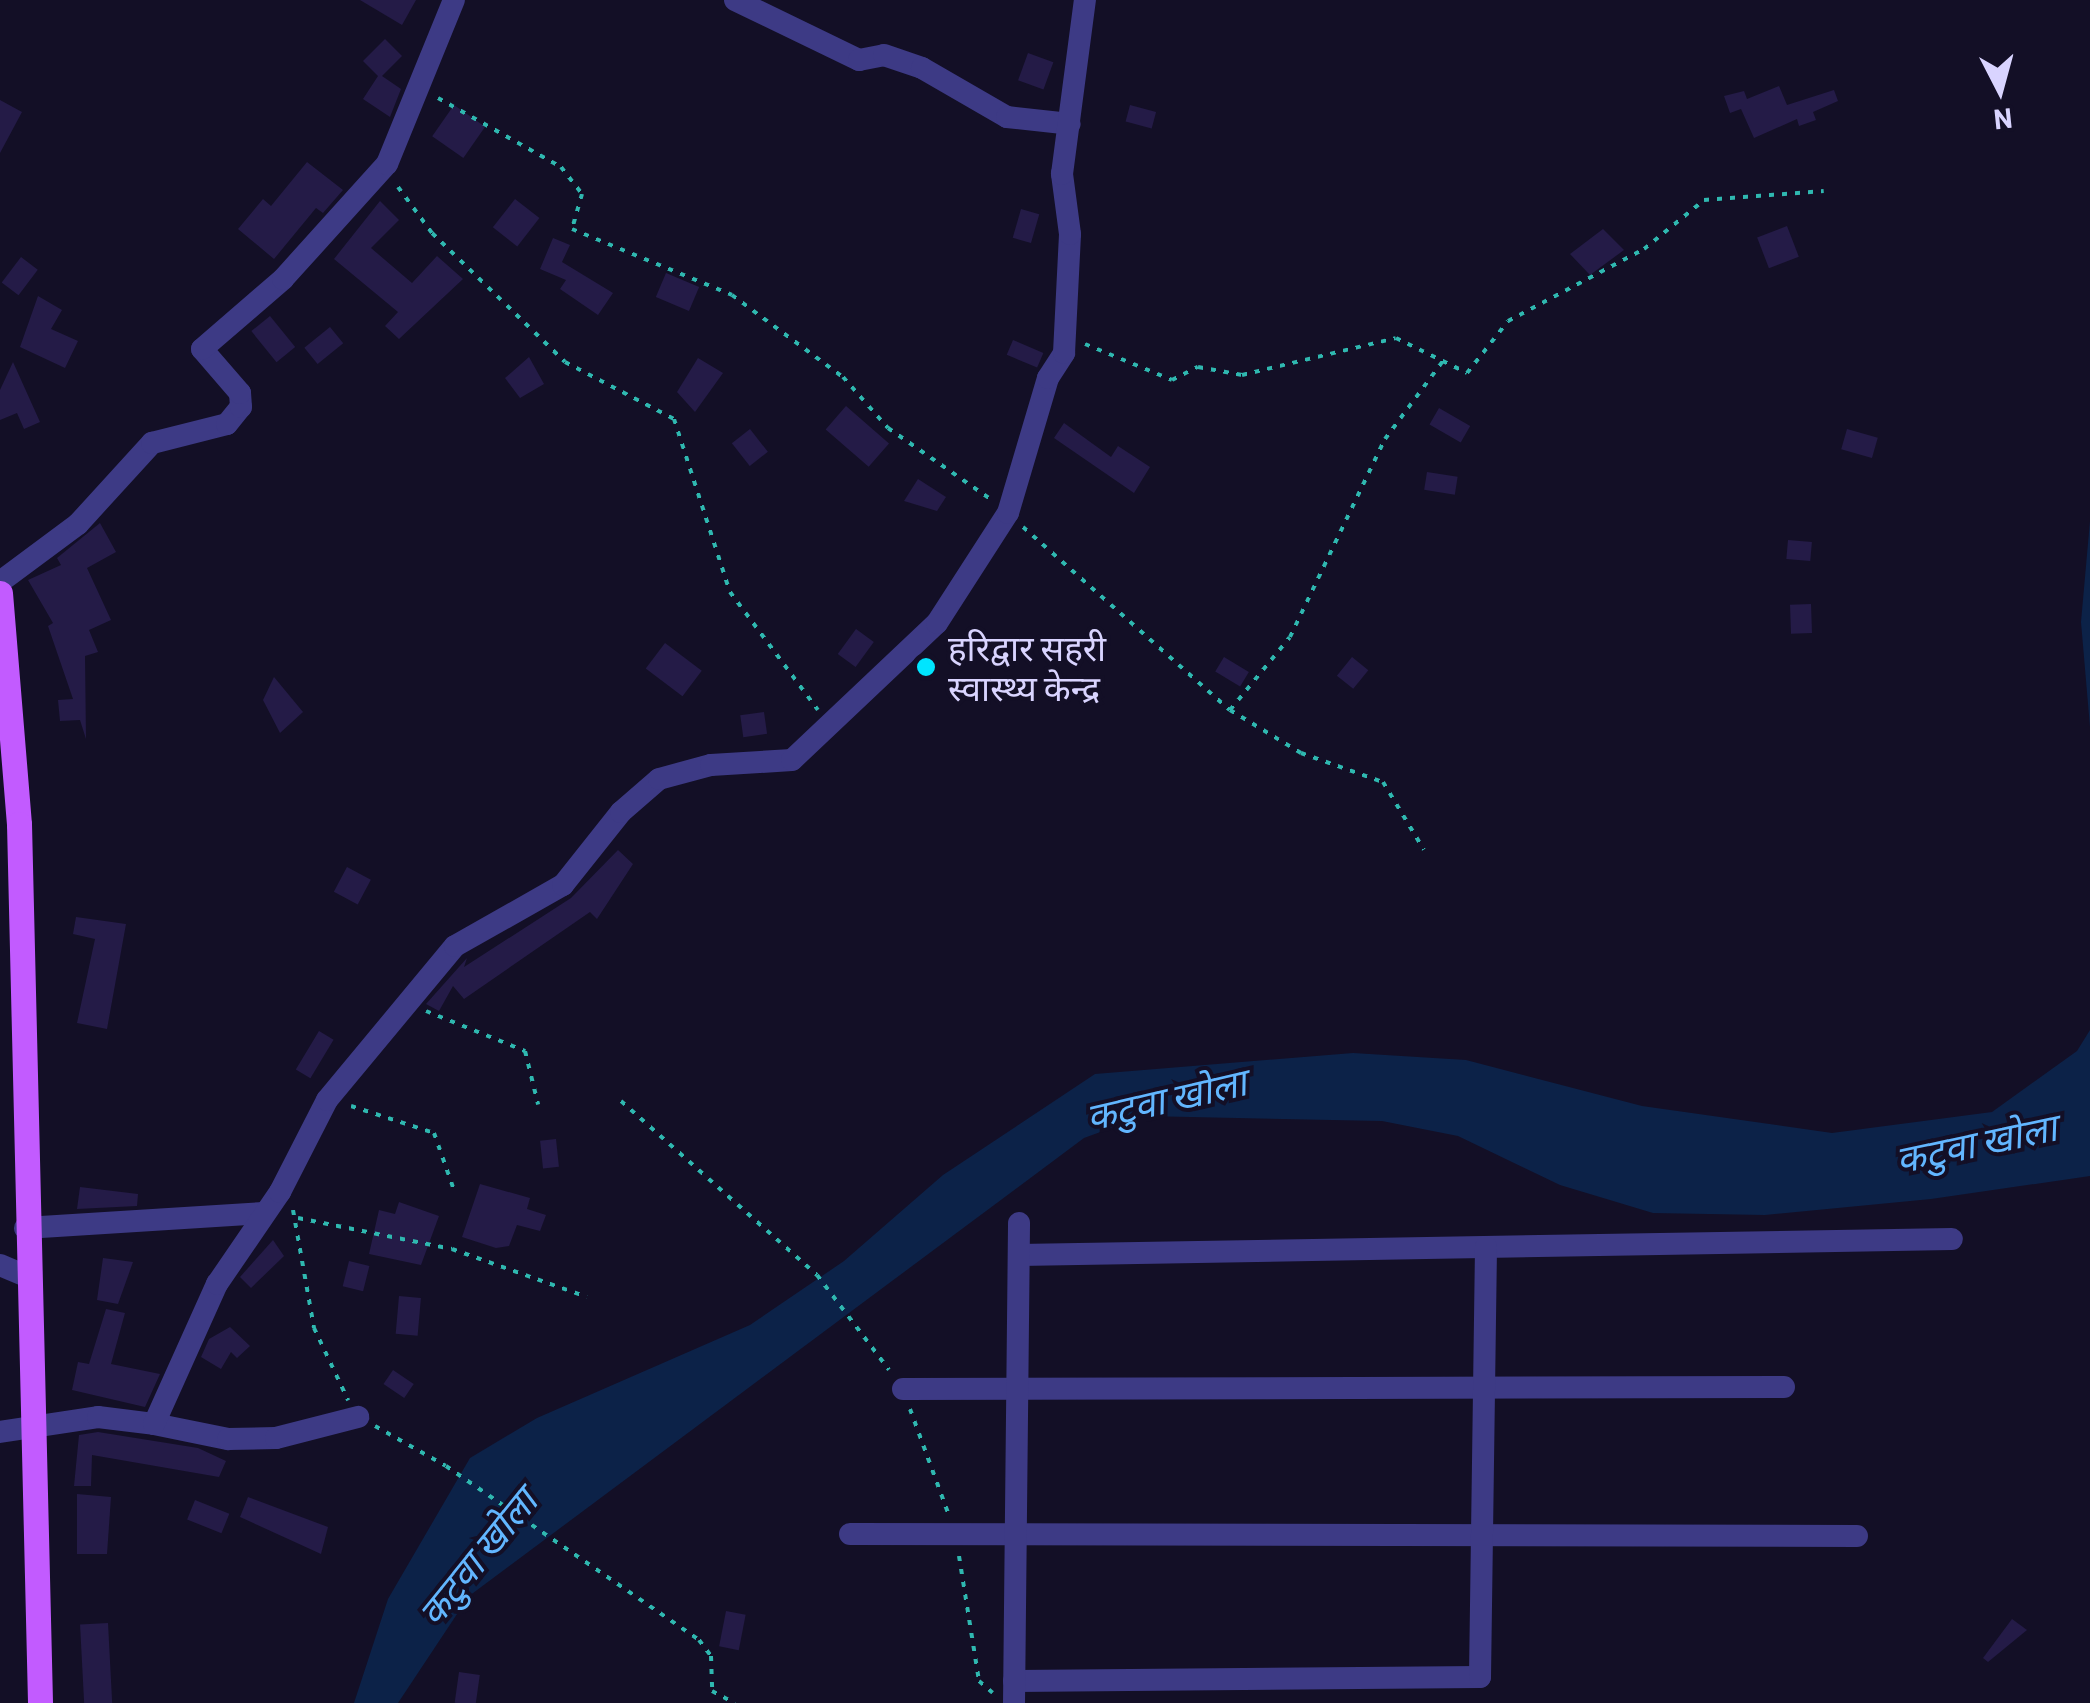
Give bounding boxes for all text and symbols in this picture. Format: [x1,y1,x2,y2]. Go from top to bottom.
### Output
north arrow [1950,40,2050,140]
text: N [1992,102,2014,138]
place label: हरिद्वार सहरी स्वास्थ्य केन्द्र [948,626,1106,708]
marker: हरिद्वार सहरी स्वास्थ्य केन्द्र [913,654,939,680]
water label: कटुवा खोला [1081,1058,1251,1140]
water label: कटुवा खोला [1891,1104,2061,1182]
water label: कटुवा खोला [408,1479,546,1635]

